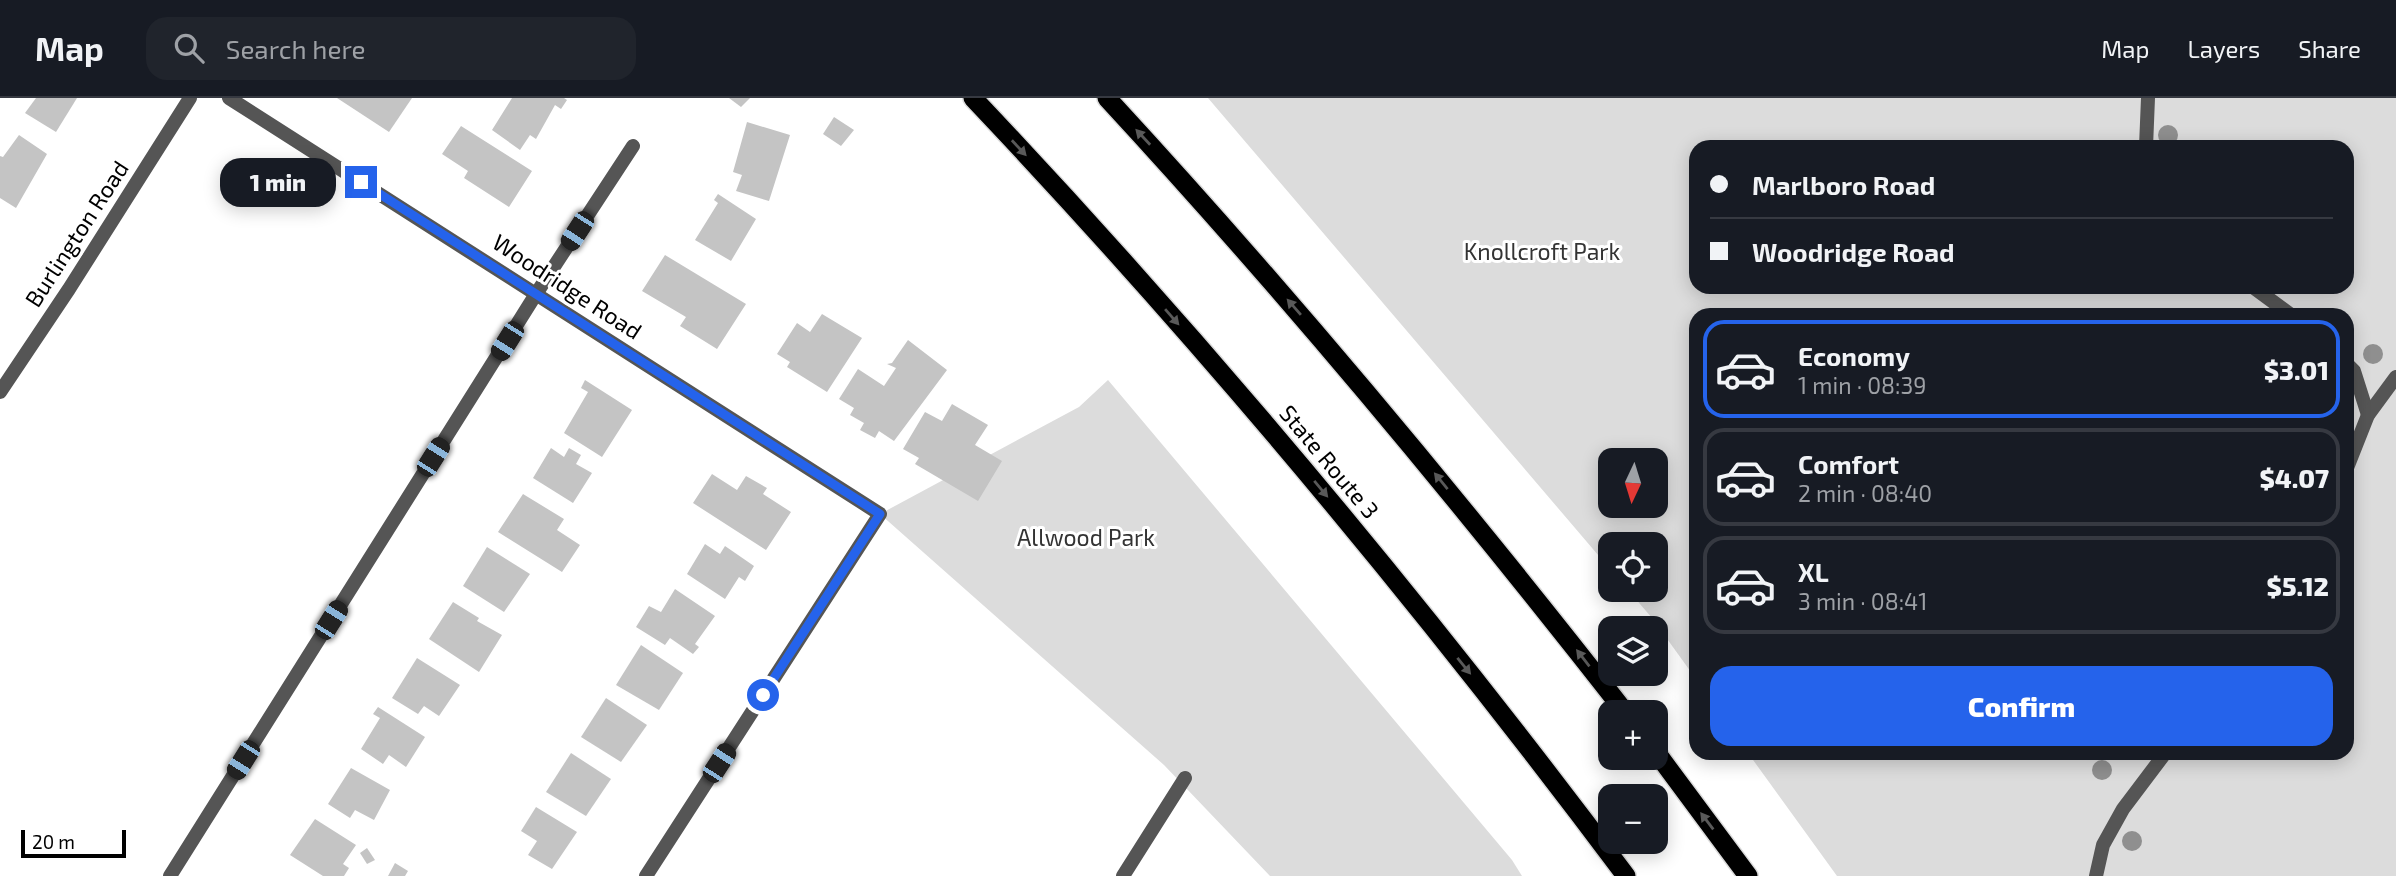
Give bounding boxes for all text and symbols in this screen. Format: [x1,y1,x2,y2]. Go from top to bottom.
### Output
search box [146,17,636,80]
text: Map [35,28,104,68]
icon: search [170,29,208,67]
text: Search here [226,33,365,64]
text: Map [2101,34,2149,63]
text: Layers [2187,34,2260,63]
text: Share [2298,34,2361,63]
one-way arrow [1135,128,1151,146]
one-way arrow [1011,139,1027,156]
street label: Burlington Road [19,155,134,312]
callout: 1 min [221,158,336,206]
route end [345,166,377,198]
text: 1 min [250,168,306,196]
text: Marlboro Road [1752,169,1935,200]
car [557,208,598,254]
street label: Woodridge Road [488,228,647,345]
text: Woodridge Road [1752,236,1955,267]
park label: Knollcroft Park [1464,237,1621,265]
one-way arrow [1287,298,1302,315]
one-way arrow [1164,308,1179,325]
car [487,318,528,364]
icon: car [1714,338,1777,401]
text: Economy [1798,340,1910,371]
text: $3.01 [2264,354,2329,385]
text: 1 min · 08:39 [1798,371,1926,399]
street label: State Route 3 [1274,399,1385,524]
car [413,434,454,480]
icon: car [1714,446,1777,509]
north arrow [1598,448,1668,518]
map controls [1598,448,1668,854]
text: Comfort [1798,448,1899,479]
text: $4.07 [2260,462,2329,493]
one-way arrow [1433,472,1448,490]
text: 2 min · 08:40 [1798,479,1932,507]
one-way arrow [1313,480,1328,498]
park label: Allwood Park [1017,523,1155,551]
button: locate [1598,532,1668,602]
icon: car [1714,554,1777,617]
text: XL [1798,556,1829,587]
text: $5.12 [2267,570,2329,601]
text: 3 min · 08:41 [1798,587,1927,615]
car [311,597,352,643]
button: layers [1598,616,1668,686]
one-way arrow [1575,650,1590,668]
one-way arrow [1456,657,1471,674]
button: Confirm [1710,666,2333,746]
route start [747,679,779,711]
button: + [1598,700,1668,770]
car [223,737,264,783]
car [699,740,740,786]
button: − [1598,784,1668,854]
one-way arrow [1701,812,1715,830]
scale bar [21,827,126,859]
text: 20 m [32,830,75,853]

